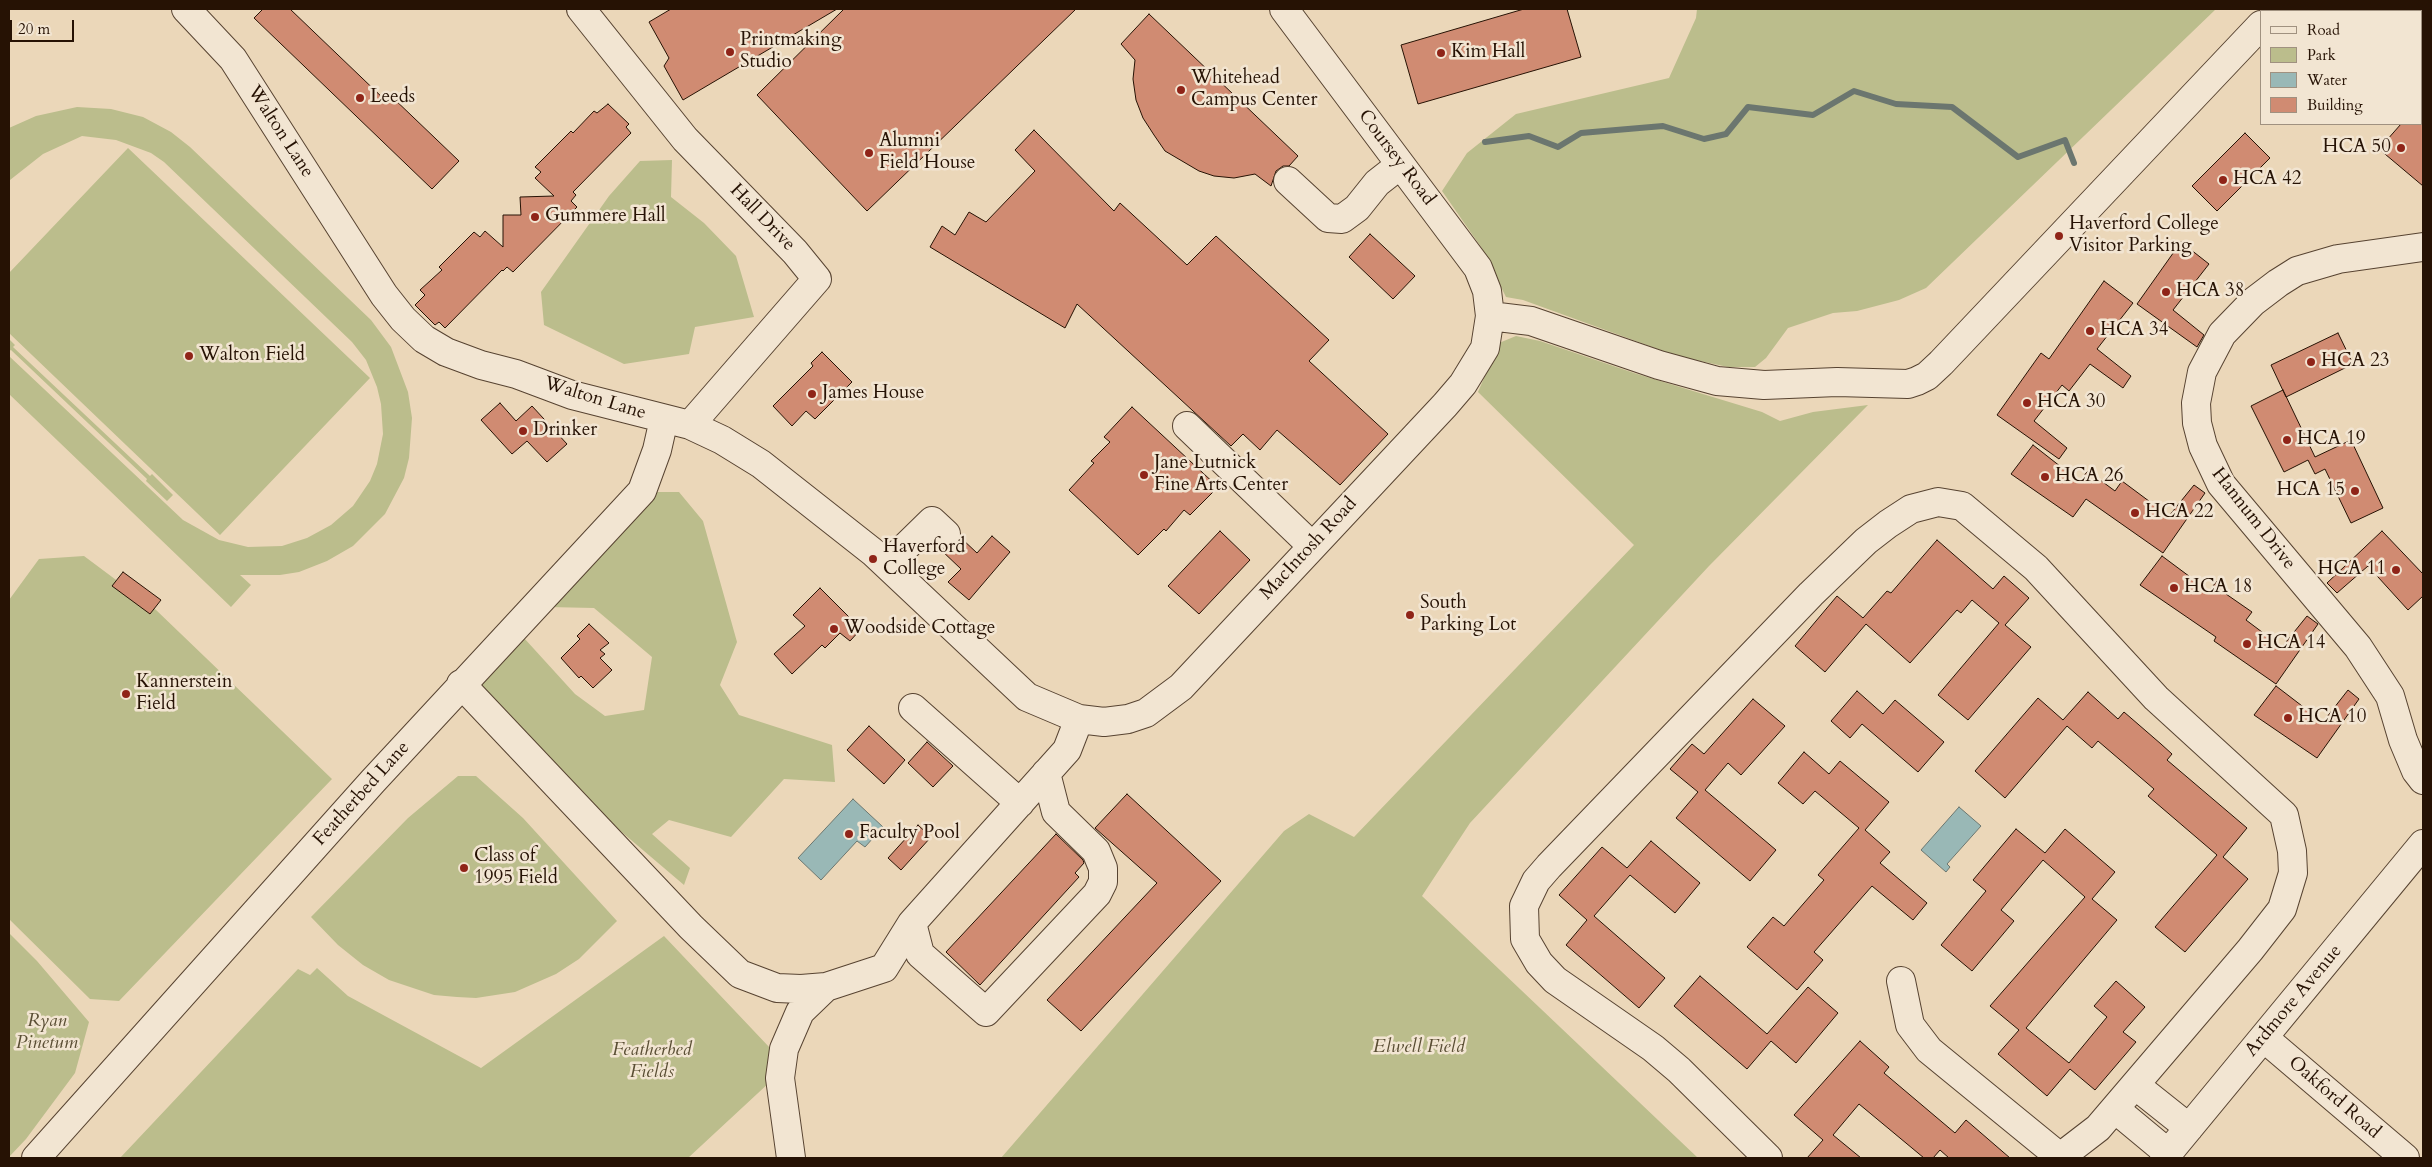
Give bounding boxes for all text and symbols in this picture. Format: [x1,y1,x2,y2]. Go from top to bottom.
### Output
scale bar [12,10,76,42]
legend [2260,10,2422,125]
text: 20 m [18,19,50,39]
text: Road [2307,20,2340,40]
place label: Printmaking Studio [740,30,842,74]
place label: Kim Hall [1451,42,1525,64]
text: Park [2307,45,2336,65]
marker: Printmaking Studio [724,46,736,58]
marker: Kim Hall [1435,47,1447,59]
place label: Whitehead Campus Center [1191,68,1317,112]
text: Water [2307,70,2347,90]
street label: Walton Lane [242,82,318,182]
marker: Whitehead Campus Center [1175,84,1187,96]
place label: Leeds [370,87,415,109]
marker: Leeds [354,92,366,104]
text: Building [2307,95,2363,115]
street label: Coursey Road [1353,106,1439,210]
place label: Alumni Field House [879,131,975,175]
place label: HCA 50 [2323,137,2391,159]
marker: HCA 50 [2395,142,2407,154]
marker: Alumni Field House [863,147,875,159]
place label: HCA 42 [2233,169,2301,191]
marker: HCA 42 [2217,174,2229,186]
street label: Hall Drive [724,180,800,256]
place label: Gummere Hall [545,206,666,228]
marker: Gummere Hall [529,211,541,223]
place label: Haverford College Visitor Parking [2069,214,2219,258]
marker: Haverford College Visitor Parking [2053,230,2065,242]
place label: HCA 38 [2176,281,2244,303]
marker: HCA 38 [2160,286,2172,298]
place label: HCA 34 [2100,320,2168,342]
marker: HCA 34 [2084,325,2096,337]
place label: Walton Field [199,345,305,367]
marker: Walton Field [183,350,195,362]
place label: HCA 23 [2321,351,2389,373]
marker: HCA 23 [2305,356,2317,368]
street label: Walton Lane [541,373,649,425]
place label: James House [822,383,924,405]
marker: James House [806,388,818,400]
place label: HCA 30 [2037,392,2105,414]
marker: HCA 30 [2021,397,2033,409]
place label: Drinker [533,420,597,442]
marker: Drinker [517,425,529,437]
place label: HCA 19 [2297,429,2365,451]
marker: HCA 19 [2281,434,2293,446]
place label: Jane Lutnick Fine Arts Center [1154,453,1288,497]
street label: Hannum Drive [2206,463,2300,575]
place label: HCA 26 [2055,466,2123,488]
marker: Jane Lutnick Fine Arts Center [1138,469,1150,481]
marker: HCA 26 [2039,471,2051,483]
place label: HCA 15 [2277,480,2345,502]
marker: HCA 15 [2349,485,2361,497]
street label: MacIntosh Road [1256,493,1362,605]
place label: HCA 22 [2145,502,2213,524]
marker: HCA 22 [2129,507,2141,519]
place label: Haverford College [883,537,965,581]
marker: Haverford College [867,553,879,565]
place label: HCA 11 [2318,559,2386,581]
marker: HCA 11 [2390,564,2402,576]
place label: HCA 18 [2184,577,2252,599]
marker: HCA 18 [2168,582,2180,594]
place label: South Parking Lot [1420,593,1516,637]
marker: South Parking Lot [1404,609,1416,621]
place label: Woodside Cottage [844,618,995,640]
marker: Woodside Cottage [828,623,840,635]
place label: HCA 14 [2257,633,2325,655]
marker: HCA 14 [2241,638,2253,650]
place label: Kannerstein Field [136,672,233,716]
marker: Kannerstein Field [120,688,132,700]
place label: HCA 10 [2298,707,2366,729]
marker: HCA 10 [2282,712,2294,724]
street label: Featherbed Lane [309,737,415,851]
place label: Faculty Pool [859,823,960,845]
marker: Faculty Pool [843,828,855,840]
place label: Class of 1995 Field [474,846,558,890]
marker: Class of 1995 Field [458,862,470,874]
street label: Ardmore Avenue [2241,940,2347,1062]
park label: Ryan Pinetum [16,1011,78,1055]
park label: Elwell Field [1373,1037,1465,1059]
park label: Featherbed Fields [612,1040,692,1084]
street label: Oakford Road [2283,1052,2385,1144]

